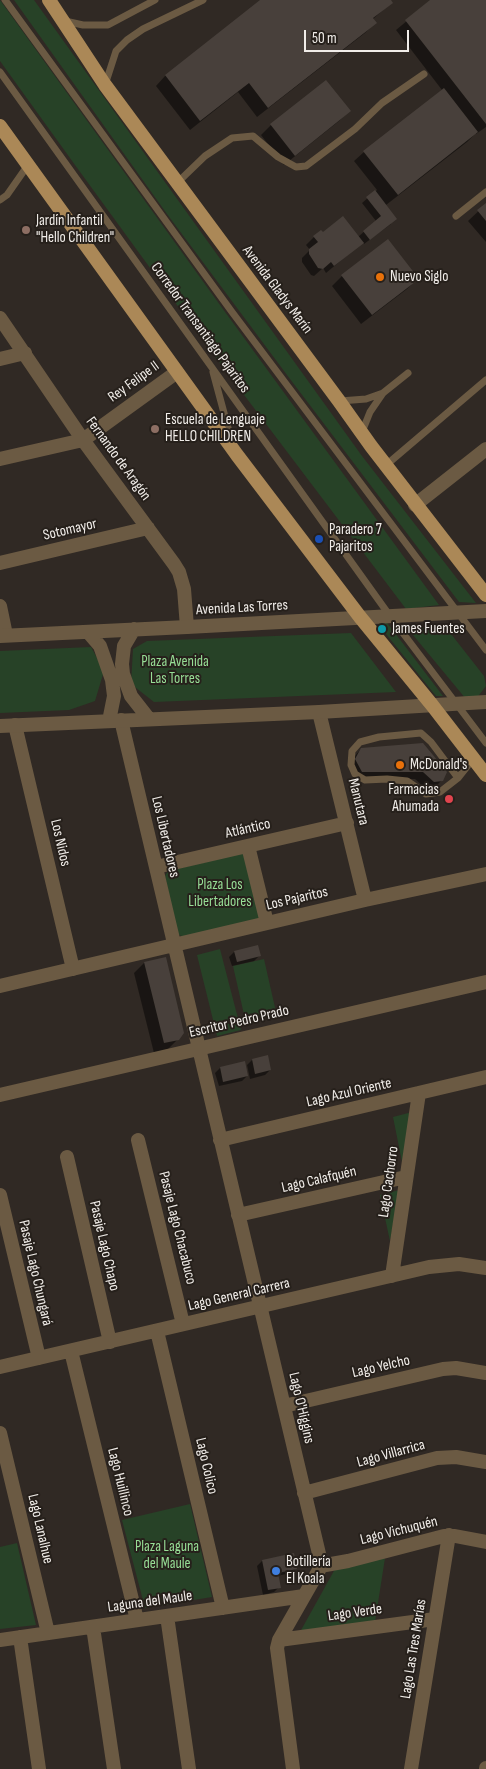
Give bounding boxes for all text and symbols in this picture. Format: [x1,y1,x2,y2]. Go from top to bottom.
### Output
scale bar [306,20,411,52]
text: 50 m [312,29,337,48]
place label: Jardín Infantil "Hello Children" [36,212,114,247]
marker: Jardín Infantil "Hello Children" [20,224,32,236]
street label: Avenida Gladys Marín [238,242,316,338]
street label: Corredor Transantiago Pajaritos [147,259,253,397]
place label: Nuevo Siglo [390,268,448,286]
marker: Nuevo Siglo [374,271,386,283]
street label: Rey Felipe II [105,357,163,407]
place label: Escuela de Lenguaje HELLO CHILDREN [165,411,265,446]
street label: Fernando de Aragón [82,414,154,504]
marker: Escuela de Lenguaje HELLO CHILDREN [149,423,161,435]
street label: Sotomayor [41,515,99,545]
place label: Paradero 7 Pajaritos [329,521,382,556]
marker: Paradero 7 Pajaritos [313,533,325,545]
street label: Avenida Las Torres [196,597,288,619]
place label: James Fuentes [392,620,465,638]
marker: James Fuentes [376,623,388,635]
park label: Plaza Avenida Las Torres [141,653,209,688]
place label: McDonald's [410,756,467,774]
marker: McDonald's [394,759,406,771]
street label: Manutara [344,777,372,827]
place label: Farmacias Ahumada [388,781,439,816]
marker: Farmacias Ahumada [443,793,455,805]
street label: Los Libertadores [147,795,183,879]
street label: Atlántico [224,815,272,843]
street label: Los Nidos [46,818,74,868]
park label: Plaza Los Libertadores [188,876,252,911]
street label: Los Pajaritos [264,883,330,915]
street label: Escritor Pedro Prado [187,1002,291,1042]
street label: Lago Azul Oriente [305,1074,393,1112]
street label: Lago Cachorro [375,1145,403,1219]
street label: Lago Calafquén [280,1163,358,1197]
street label: Pasaje Lago Chacabuco [154,1170,200,1286]
street label: Pasaje Lago Chapo [85,1199,123,1293]
street label: Pasaje Lago Chungará [14,1218,56,1328]
street label: Lago General Carrera [186,1275,292,1315]
street label: Lago Yelcho [350,1352,412,1382]
street label: Lago O'Higgins [284,1371,318,1445]
street label: Lago Colico [191,1436,221,1496]
street label: Lago Villarrica [355,1436,427,1472]
street label: Lago Huillinco [103,1446,137,1518]
street label: Lago Lanalhue [23,1492,57,1566]
street label: Lago Vichuquén [358,1513,440,1549]
park label: Plaza Laguna del Maule [135,1538,199,1573]
place label: Botillería El Koala [286,1553,331,1588]
marker: Botillería El Koala [270,1565,282,1577]
street label: Laguna del Maule [106,1587,194,1617]
street label: Lago Las Tres Marías [397,1598,431,1700]
street label: Lago Verde [327,1600,383,1626]

